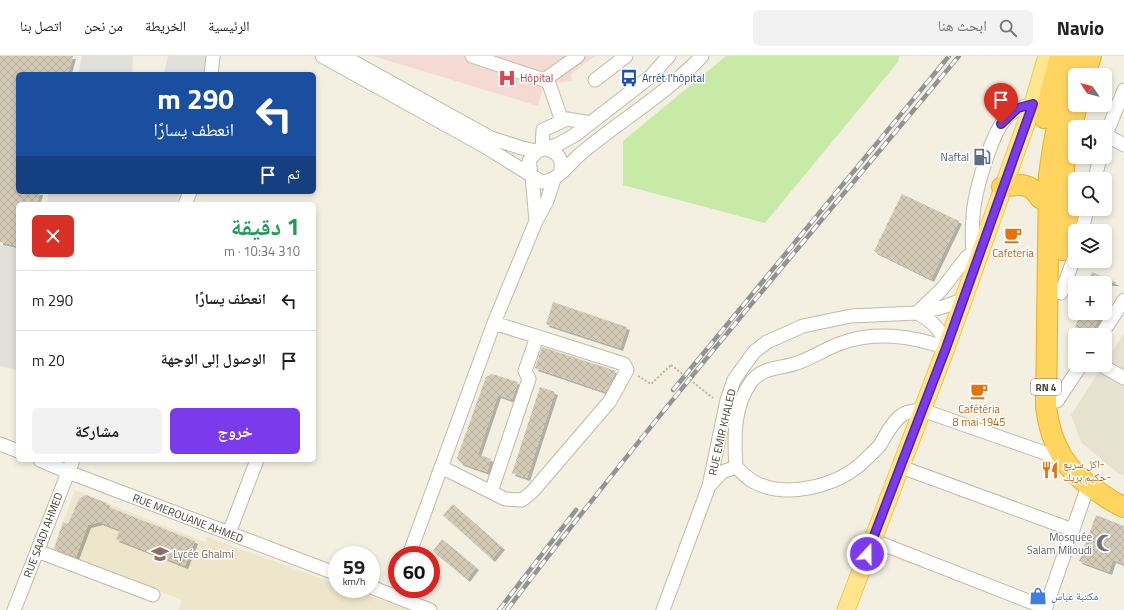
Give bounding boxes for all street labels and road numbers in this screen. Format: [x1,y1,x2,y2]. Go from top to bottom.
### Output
road number: RN 4 [1031,379,1061,395]
street label: RUE EMIR KHALED [704,387,740,477]
street label: RUE MEROUANE AHMED [130,489,246,547]
street label: RUE SAADI AHMED [19,490,67,580]

